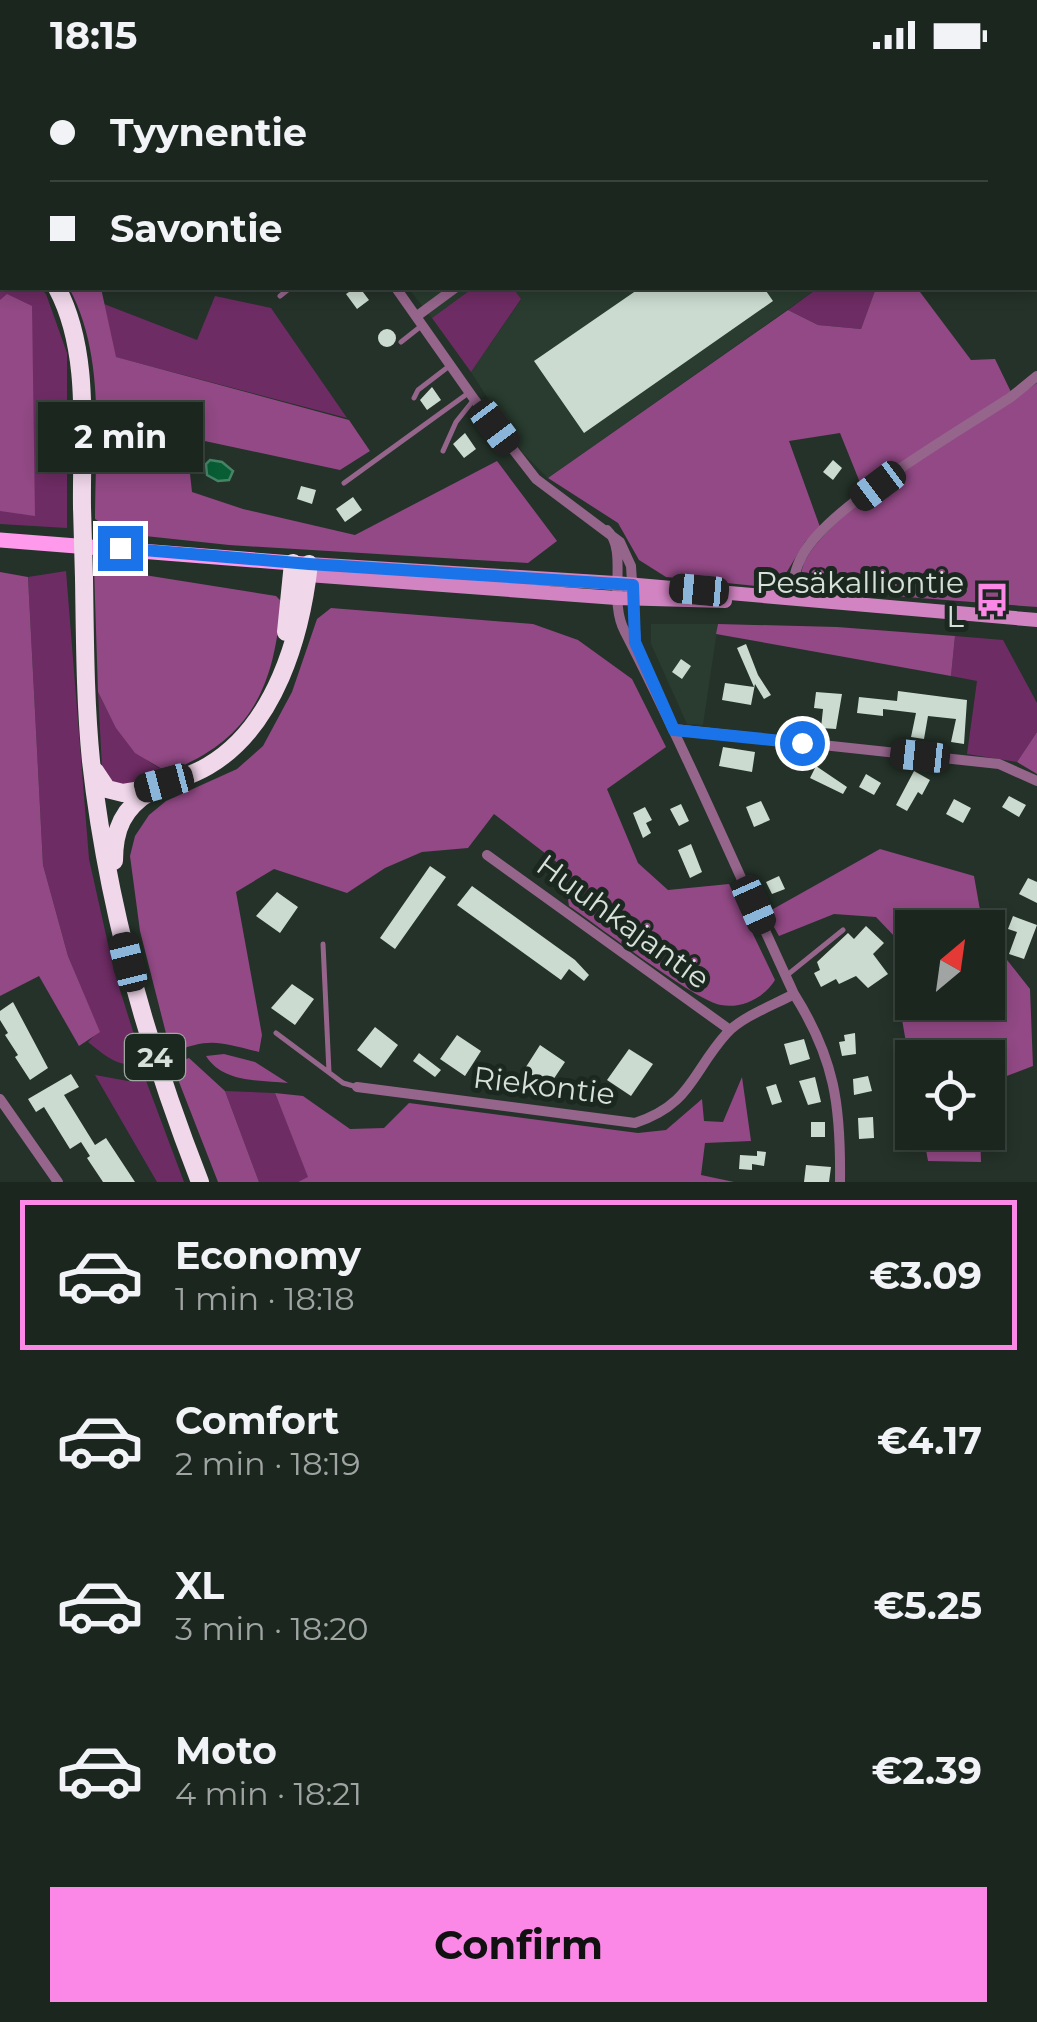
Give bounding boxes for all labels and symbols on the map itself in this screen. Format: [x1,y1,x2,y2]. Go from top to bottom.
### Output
car [465,394,525,460]
callout: 2 min [38,403,202,473]
car [845,456,911,516]
route end [98,526,143,571]
place label: Pesäkalliontie L [755,564,964,635]
car [668,572,730,608]
bus stop icon: Pesäkalliontie L [973,581,1011,619]
route start [780,721,825,766]
car [889,738,951,774]
car [131,761,197,805]
street label: Huuhkajantie [530,846,717,997]
car [728,871,780,939]
north arrow [895,910,1005,1020]
car [106,929,150,995]
road number: 24 [125,1034,185,1080]
street label: Riekontie [471,1058,617,1113]

